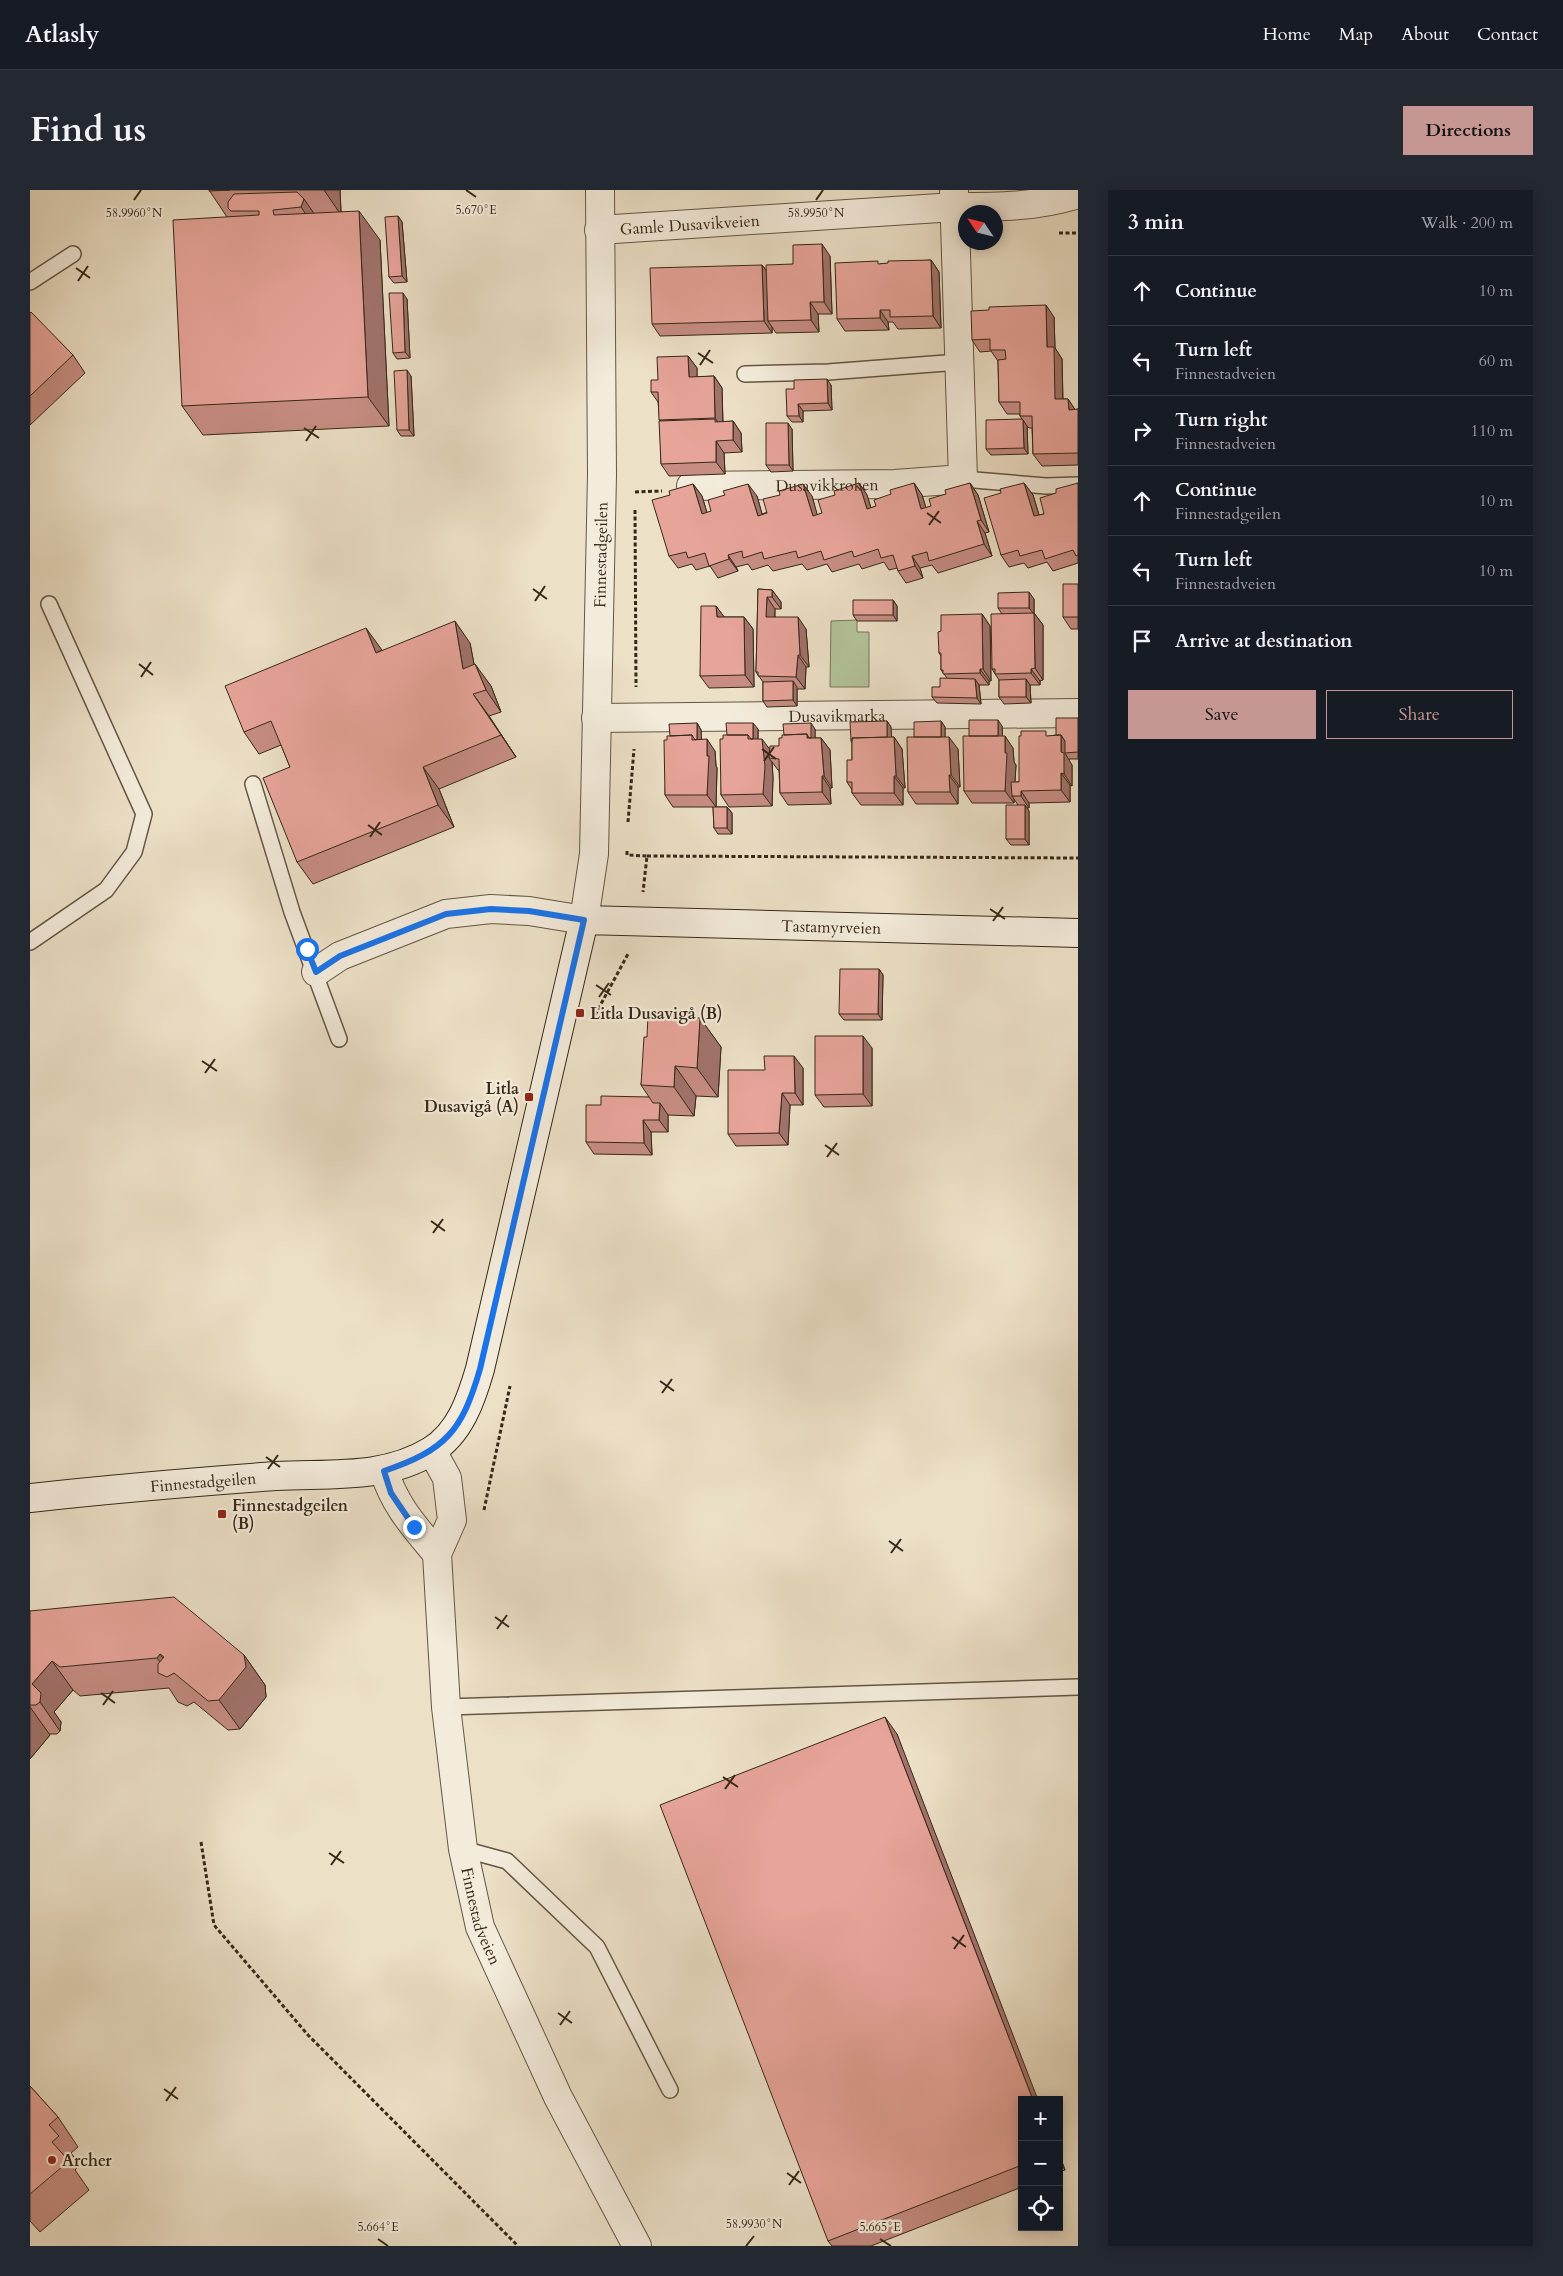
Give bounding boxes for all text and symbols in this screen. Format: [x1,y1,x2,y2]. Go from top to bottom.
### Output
text: Atlasly [25,18,99,51]
text: Home [1263,22,1311,47]
text: Map [1339,22,1373,47]
text: About [1401,22,1449,47]
text: Contact [1477,22,1538,47]
text: Find us [30,106,146,154]
button: Directions [1403,106,1533,155]
text: 5.670°E [455,202,497,218]
text: 58.9960°N [106,205,163,221]
text: 58.9950°N [788,205,845,221]
north arrow [958,205,1003,250]
text: 3 min [1128,208,1184,237]
street label: Gamle Dusavikveien [619,210,761,241]
text: Walk · 200 m [1421,212,1513,234]
icon: ahead [1128,277,1156,305]
text: Continue [1175,278,1257,304]
text: 10 m [1479,280,1513,302]
text: Turn left [1175,337,1252,363]
icon: left [1128,347,1156,375]
text: 60 m [1479,350,1513,372]
text: Finnestadveien [1175,363,1276,385]
text: Turn right [1175,407,1267,433]
icon: right [1128,417,1156,445]
text: 110 m [1471,420,1513,442]
text: Finnestadveien [1175,433,1276,455]
street label: Dusavikkroken [775,474,879,497]
text: Continue [1175,477,1257,503]
icon: ahead [1128,487,1156,515]
text: 10 m [1479,490,1513,512]
street label: Finnestadgeilen [589,501,613,608]
text: Finnestadgeilen [1175,503,1281,525]
text: Turn left [1175,547,1252,573]
icon: left [1128,557,1156,585]
text: 10 m [1479,560,1513,582]
text: Finnestadveien [1175,573,1276,595]
icon: arrive [1128,627,1156,655]
text: Arrive at destination [1175,628,1352,654]
button: Save [1128,690,1316,739]
button: Share [1326,690,1513,739]
street label: Dusavikmarka [788,705,886,728]
street label: Tastamyrveien [781,915,882,940]
route start [296,938,319,961]
place label: Litla Dusavigå (B) [590,1003,722,1025]
marker: Litla Dusavigå (B) [574,1007,586,1019]
place label: Litla Dusavigå (A) [424,1078,519,1118]
marker: Litla Dusavigå (A) [523,1091,535,1103]
street label: Finnestadgeilen [149,1468,257,1498]
place label: Finnestadgeilen (B) [232,1495,349,1535]
marker: Finnestadgeilen (B) [216,1508,228,1520]
route end [403,1516,426,1539]
street label: Finnestadveien [455,1865,506,1968]
map controls [1018,2096,1063,2231]
button: + [1018,2096,1063,2141]
button: − [1018,2141,1063,2186]
place label: Archer [62,2150,112,2172]
marker: Archer [46,2154,58,2166]
button: locate [1018,2186,1063,2231]
text: 58.9930°N [726,2216,783,2232]
text: 5.664°E [357,2219,399,2235]
text: 5.665°E [859,2219,901,2235]

